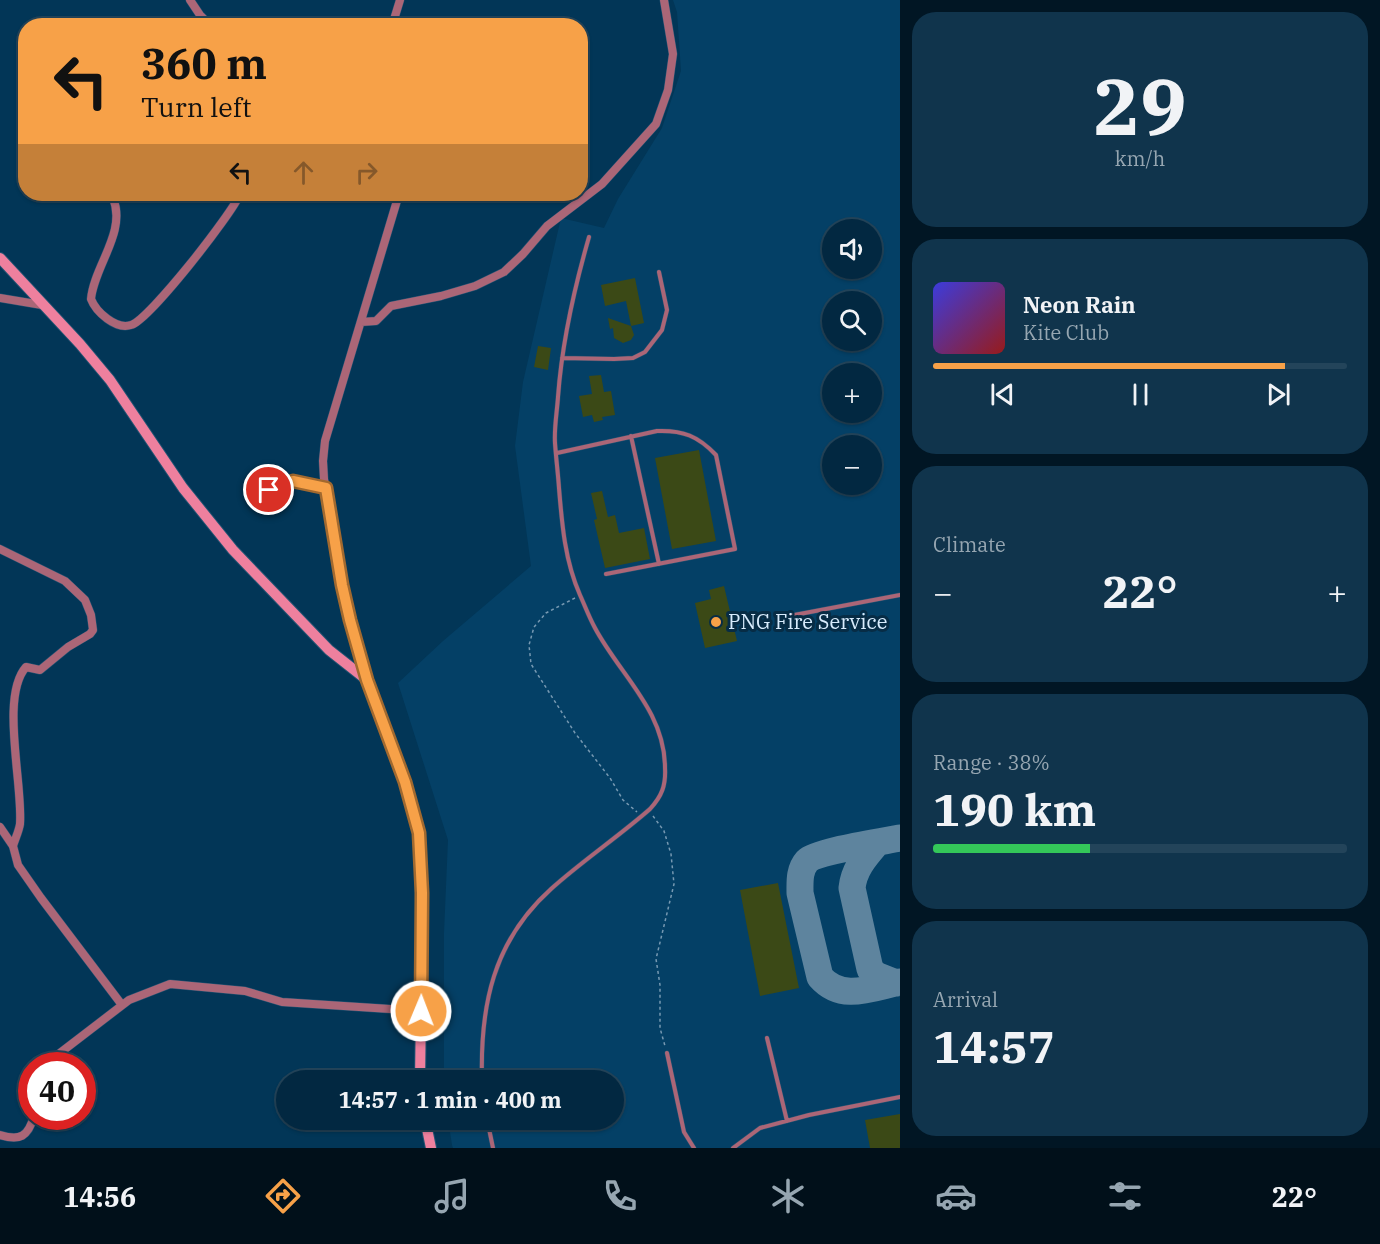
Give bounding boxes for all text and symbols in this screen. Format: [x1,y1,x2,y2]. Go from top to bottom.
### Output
text: 360 m [141,36,267,91]
icon: left [42,42,120,120]
text: 29 [1093,55,1187,156]
text: Turn left [141,89,252,124]
text: km/h [1115,145,1165,172]
icon: left [224,156,257,189]
icon: ahead [287,156,320,189]
icon: right [350,156,383,189]
map controls [822,219,882,495]
button: sound [822,219,882,279]
text: Neon Rain [1023,290,1136,319]
button: search [822,291,882,351]
text: Kite Club [1023,319,1109,346]
button: + [822,363,882,423]
icon: previous [986,378,1019,411]
icon: pause [1124,378,1157,411]
icon: next [1262,378,1295,411]
button: − [822,435,882,495]
pin [243,464,294,515]
icon: arrive [252,473,285,506]
text: Climate [933,531,1006,558]
text: 22° [1102,562,1178,620]
text: − [933,571,953,614]
text: + [1327,571,1347,614]
place label: PNG Fire Service [728,608,887,635]
marker: PNG Fire Service [709,615,723,629]
text: Range · 38% [933,749,1050,776]
text: 190 km [933,780,1096,838]
position arrow [389,979,453,1043]
text: Arrival [933,986,998,1013]
text: 14:57 [933,1017,1055,1075]
speed limit sign: 40 [18,1052,96,1130]
text: 14:57 · 1 min · 400 m [338,1085,562,1114]
icon: directions [262,1175,304,1217]
icon: music [431,1175,473,1217]
icon: phone [599,1175,641,1217]
icon: climate [767,1175,809,1217]
icon: car [935,1175,977,1217]
icon: filters [1104,1175,1146,1217]
text: 14:56 [63,1179,136,1214]
text: 22° [1272,1179,1317,1214]

